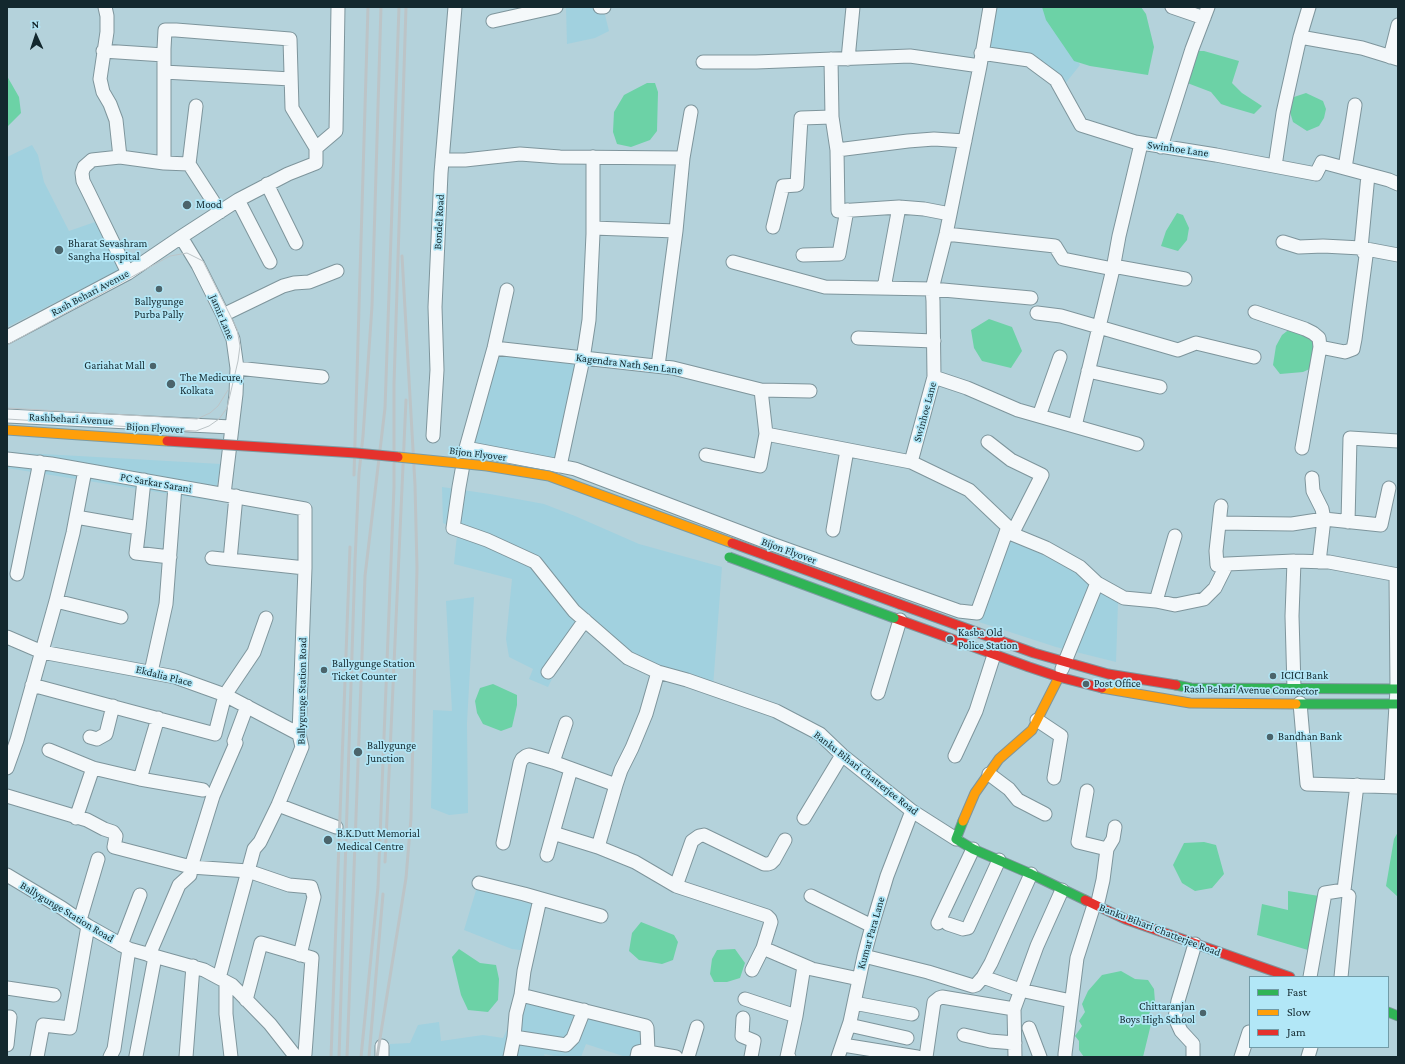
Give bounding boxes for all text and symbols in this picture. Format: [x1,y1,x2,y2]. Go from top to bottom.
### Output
north arrow [16,16,56,56]
text: N [31,18,39,30]
street label: Swinhoe Lane [1147,138,1209,160]
street label: Bondel Road [431,194,447,250]
place label: Mood [196,198,222,212]
marker: Mood [181,199,193,211]
place label: Bharat Sevashram Sangha Hospital [68,237,147,263]
marker: Bharat Sevashram Sangha Hospital [53,244,65,256]
street label: Rash Behari Avenue [49,267,131,319]
marker: Ballygunge Purba Pally [154,284,164,294]
street label: Jamir Lane [207,293,237,341]
place label: Ballygunge Purba Pally [134,295,184,321]
street label: Kagendra Nath Sen Lane [575,351,683,377]
place label: Gariahat Mall [84,359,145,373]
marker: Gariahat Mall [148,361,158,371]
place label: The Medicure, Kolkata [180,371,243,397]
marker: The Medicure, Kolkata [165,378,177,390]
street label: Swinhoe Lane [911,381,939,443]
street label: Rashbehari Avenue [29,410,113,428]
street label: Bijon Flyover [126,420,184,436]
street label: Bijon Flyover [449,444,507,464]
street label: PC Sarkar Sarani [119,470,193,496]
street label: Bijon Flyover [760,535,818,567]
place label: Kasba Old Police Station [958,626,1018,652]
marker: Kasba Old Police Station [945,634,955,644]
street label: Ballygunge Station Road [294,637,310,745]
place label: Ballygunge Station Ticket Counter [332,657,415,683]
street label: Ekdalia Place [134,663,194,689]
marker: Ballygunge Station Ticket Counter [319,665,329,675]
place label: ICICI Bank [1281,669,1328,683]
marker: ICICI Bank [1268,671,1278,681]
place label: Post Office [1094,677,1141,691]
marker: Post Office [1081,679,1091,689]
street label: Rash Behari Avenue Connector [1184,682,1318,698]
street label: Banku Bihari Chatterjee Road [811,728,921,818]
place label: Bandhan Bank [1278,730,1342,744]
marker: Bandhan Bank [1265,732,1275,742]
place label: Ballygunge Junction [367,739,416,765]
marker: Ballygunge Junction [352,746,364,758]
place label: B.K.Dutt Memorial Medical Centre [337,827,420,853]
marker: B.K.Dutt Memorial Medical Centre [322,834,334,846]
street label: Ballygunge Station Road [18,879,116,945]
street label: Kumar Para Lane [854,895,888,971]
street label: Banku Bihari Chatterjee Road [1097,901,1223,959]
legend [1249,976,1389,1048]
text: Fast [1287,985,1307,999]
place label: Chittaranjan Boys High School [1119,1000,1195,1026]
text: Slow [1287,1005,1311,1019]
marker: Chittaranjan Boys High School [1198,1008,1208,1018]
text: Jam [1287,1025,1306,1039]

